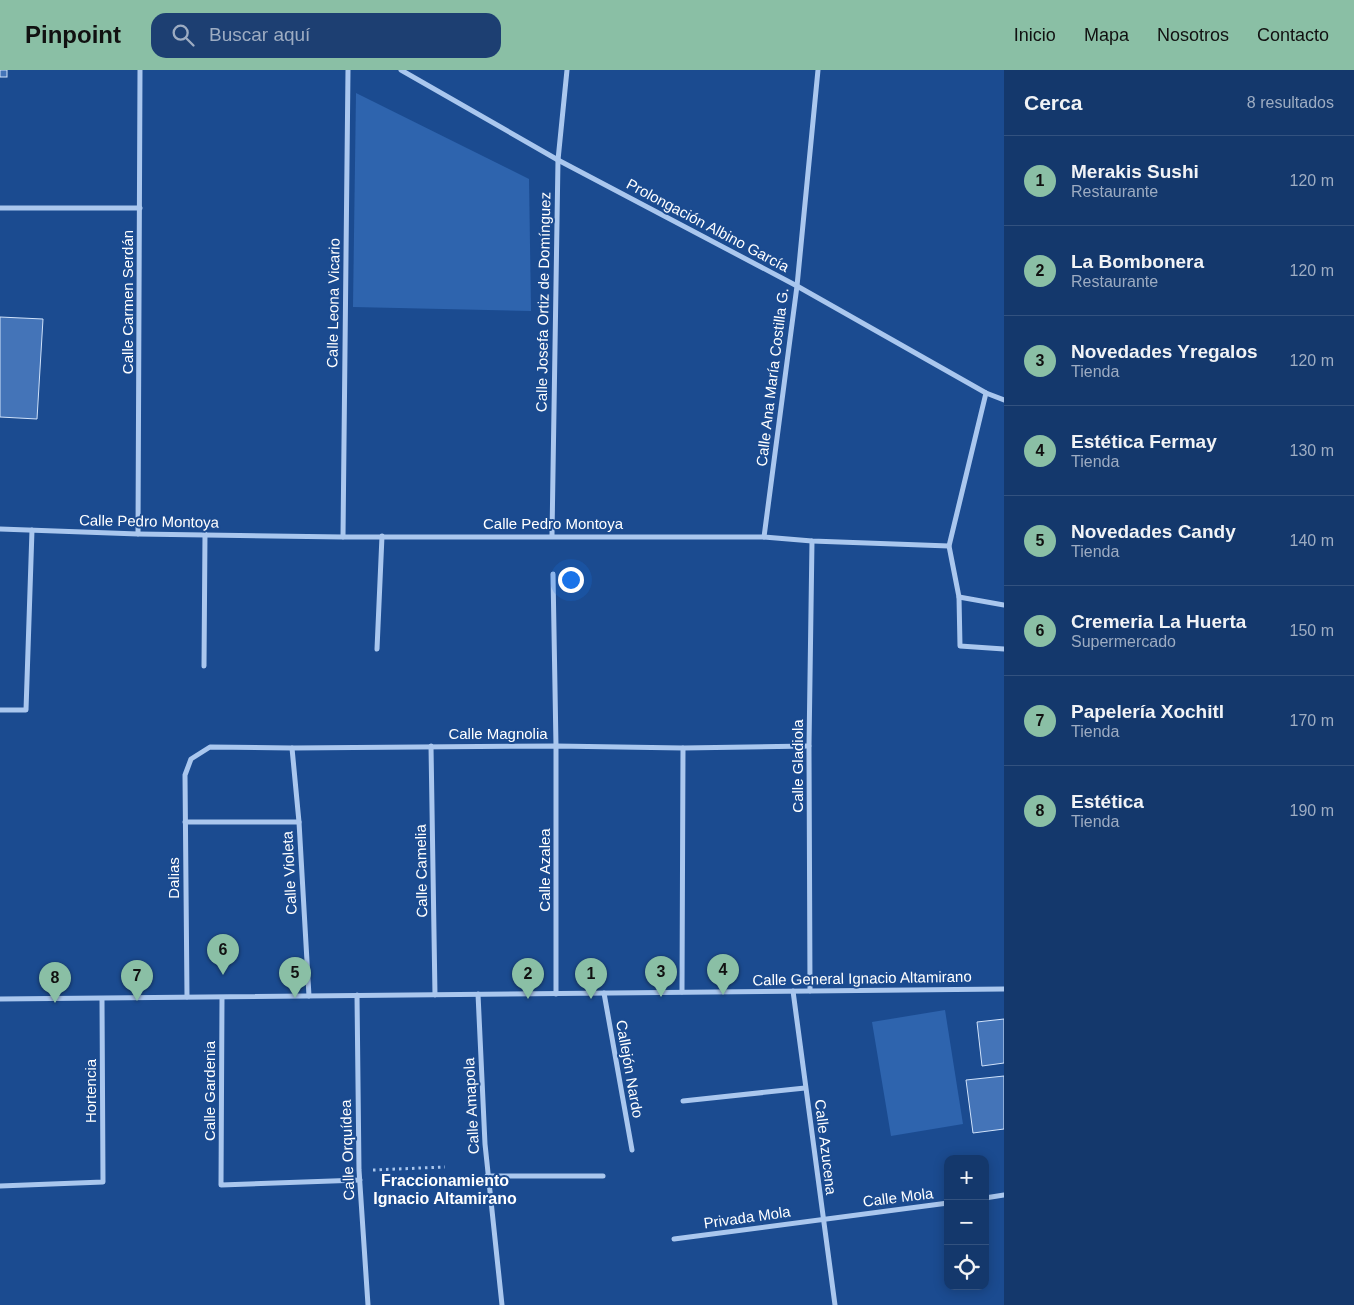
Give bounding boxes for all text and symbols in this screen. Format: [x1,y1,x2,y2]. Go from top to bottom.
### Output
search box [151,13,501,58]
text: Pinpoint [25,21,121,48]
icon: search [169,21,197,49]
text: Buscar aquí [209,24,310,45]
text: Inicio [1014,25,1056,45]
text: Mapa [1084,25,1129,45]
text: Nosotros [1157,25,1229,45]
text: Contacto [1257,25,1329,45]
text: Cerca [1024,91,1082,114]
text: 8 resultados [1247,94,1334,111]
text: Merakis Sushi [1071,161,1199,182]
text: 1 [1036,172,1044,189]
text: 120 m [1290,172,1334,189]
street label: Prolongación Albino García [624,175,793,275]
text: Restaurante [1071,183,1158,200]
street label: Calle Josefa Ortiz de Domínguez [533,192,553,412]
street label: Calle Carmen Serdán [119,230,136,374]
street label: Calle Leona Vicario [323,238,343,368]
text: La Bombonera [1071,251,1204,272]
text: 2 [1036,262,1044,279]
text: 120 m [1290,262,1334,279]
text: Restaurante [1071,273,1158,290]
street label: Calle Ana María Costilla G. [753,287,791,467]
text: Novedades Yregalos [1071,341,1258,362]
text: 3 [1036,352,1044,369]
text: 120 m [1290,352,1334,369]
text: Tienda [1071,363,1119,380]
text: Estética Fermay [1071,431,1217,452]
text: 4 [1036,442,1044,459]
text: 130 m [1290,442,1334,459]
text: Tienda [1071,453,1119,470]
street label: Calle Pedro Montoya [79,511,220,531]
street label: Calle Pedro Montoya [483,515,624,532]
text: Novedades Candy [1071,521,1236,542]
text: 5 [1036,532,1044,549]
text: 140 m [1290,532,1334,549]
text: Tienda [1071,543,1119,560]
your location [558,567,584,593]
text: Cremeria La Huerta [1071,611,1246,632]
text: 6 [1036,622,1044,639]
text: 150 m [1290,622,1334,639]
text: Supermercado [1071,633,1176,650]
text: Papelería Xochitl [1071,701,1224,722]
text: 7 [1036,712,1044,729]
text: 170 m [1290,712,1334,729]
street label: Calle Gladiola [789,719,806,813]
text: Tienda [1071,723,1119,740]
street label: Calle Magnolia [448,725,548,742]
text: Estética [1071,791,1144,812]
text: 8 [1036,802,1044,819]
text: 190 m [1290,802,1334,819]
text: Tienda [1071,813,1119,830]
street label: Calle Camelia [412,824,430,918]
street label: Calle Azalea [536,828,553,912]
street label: Calle Violeta [278,830,300,915]
street label: Dalias [165,857,182,899]
pin: 6 [207,934,239,975]
pin: 4 [707,954,739,995]
pin: 3 [645,956,677,997]
pin: 5 [279,957,311,998]
pin: 2 [512,958,544,999]
pin: 1 [575,958,607,999]
pin: 7 [121,960,153,1001]
pin: 8 [39,962,71,1003]
street label: Calle General Ignacio Altamirano [752,968,972,988]
street label: Callejón Nardo [613,1019,647,1119]
street label: Calle Gardenia [201,1040,218,1141]
street label: Calle Amapola [460,1057,482,1155]
street label: Hortencia [82,1058,99,1123]
street label: Calle Azucena [812,1098,840,1196]
street label: Calle Orquídea [337,1099,357,1201]
map controls [944,1155,989,1290]
button: + [944,1155,989,1200]
district label: Fraccionamiento Ignacio Altamirano [373,1172,517,1207]
street label: Calle Mola [862,1184,935,1210]
button: − [944,1200,989,1245]
street label: Privada Mola [702,1202,792,1232]
button: locate [944,1245,989,1290]

